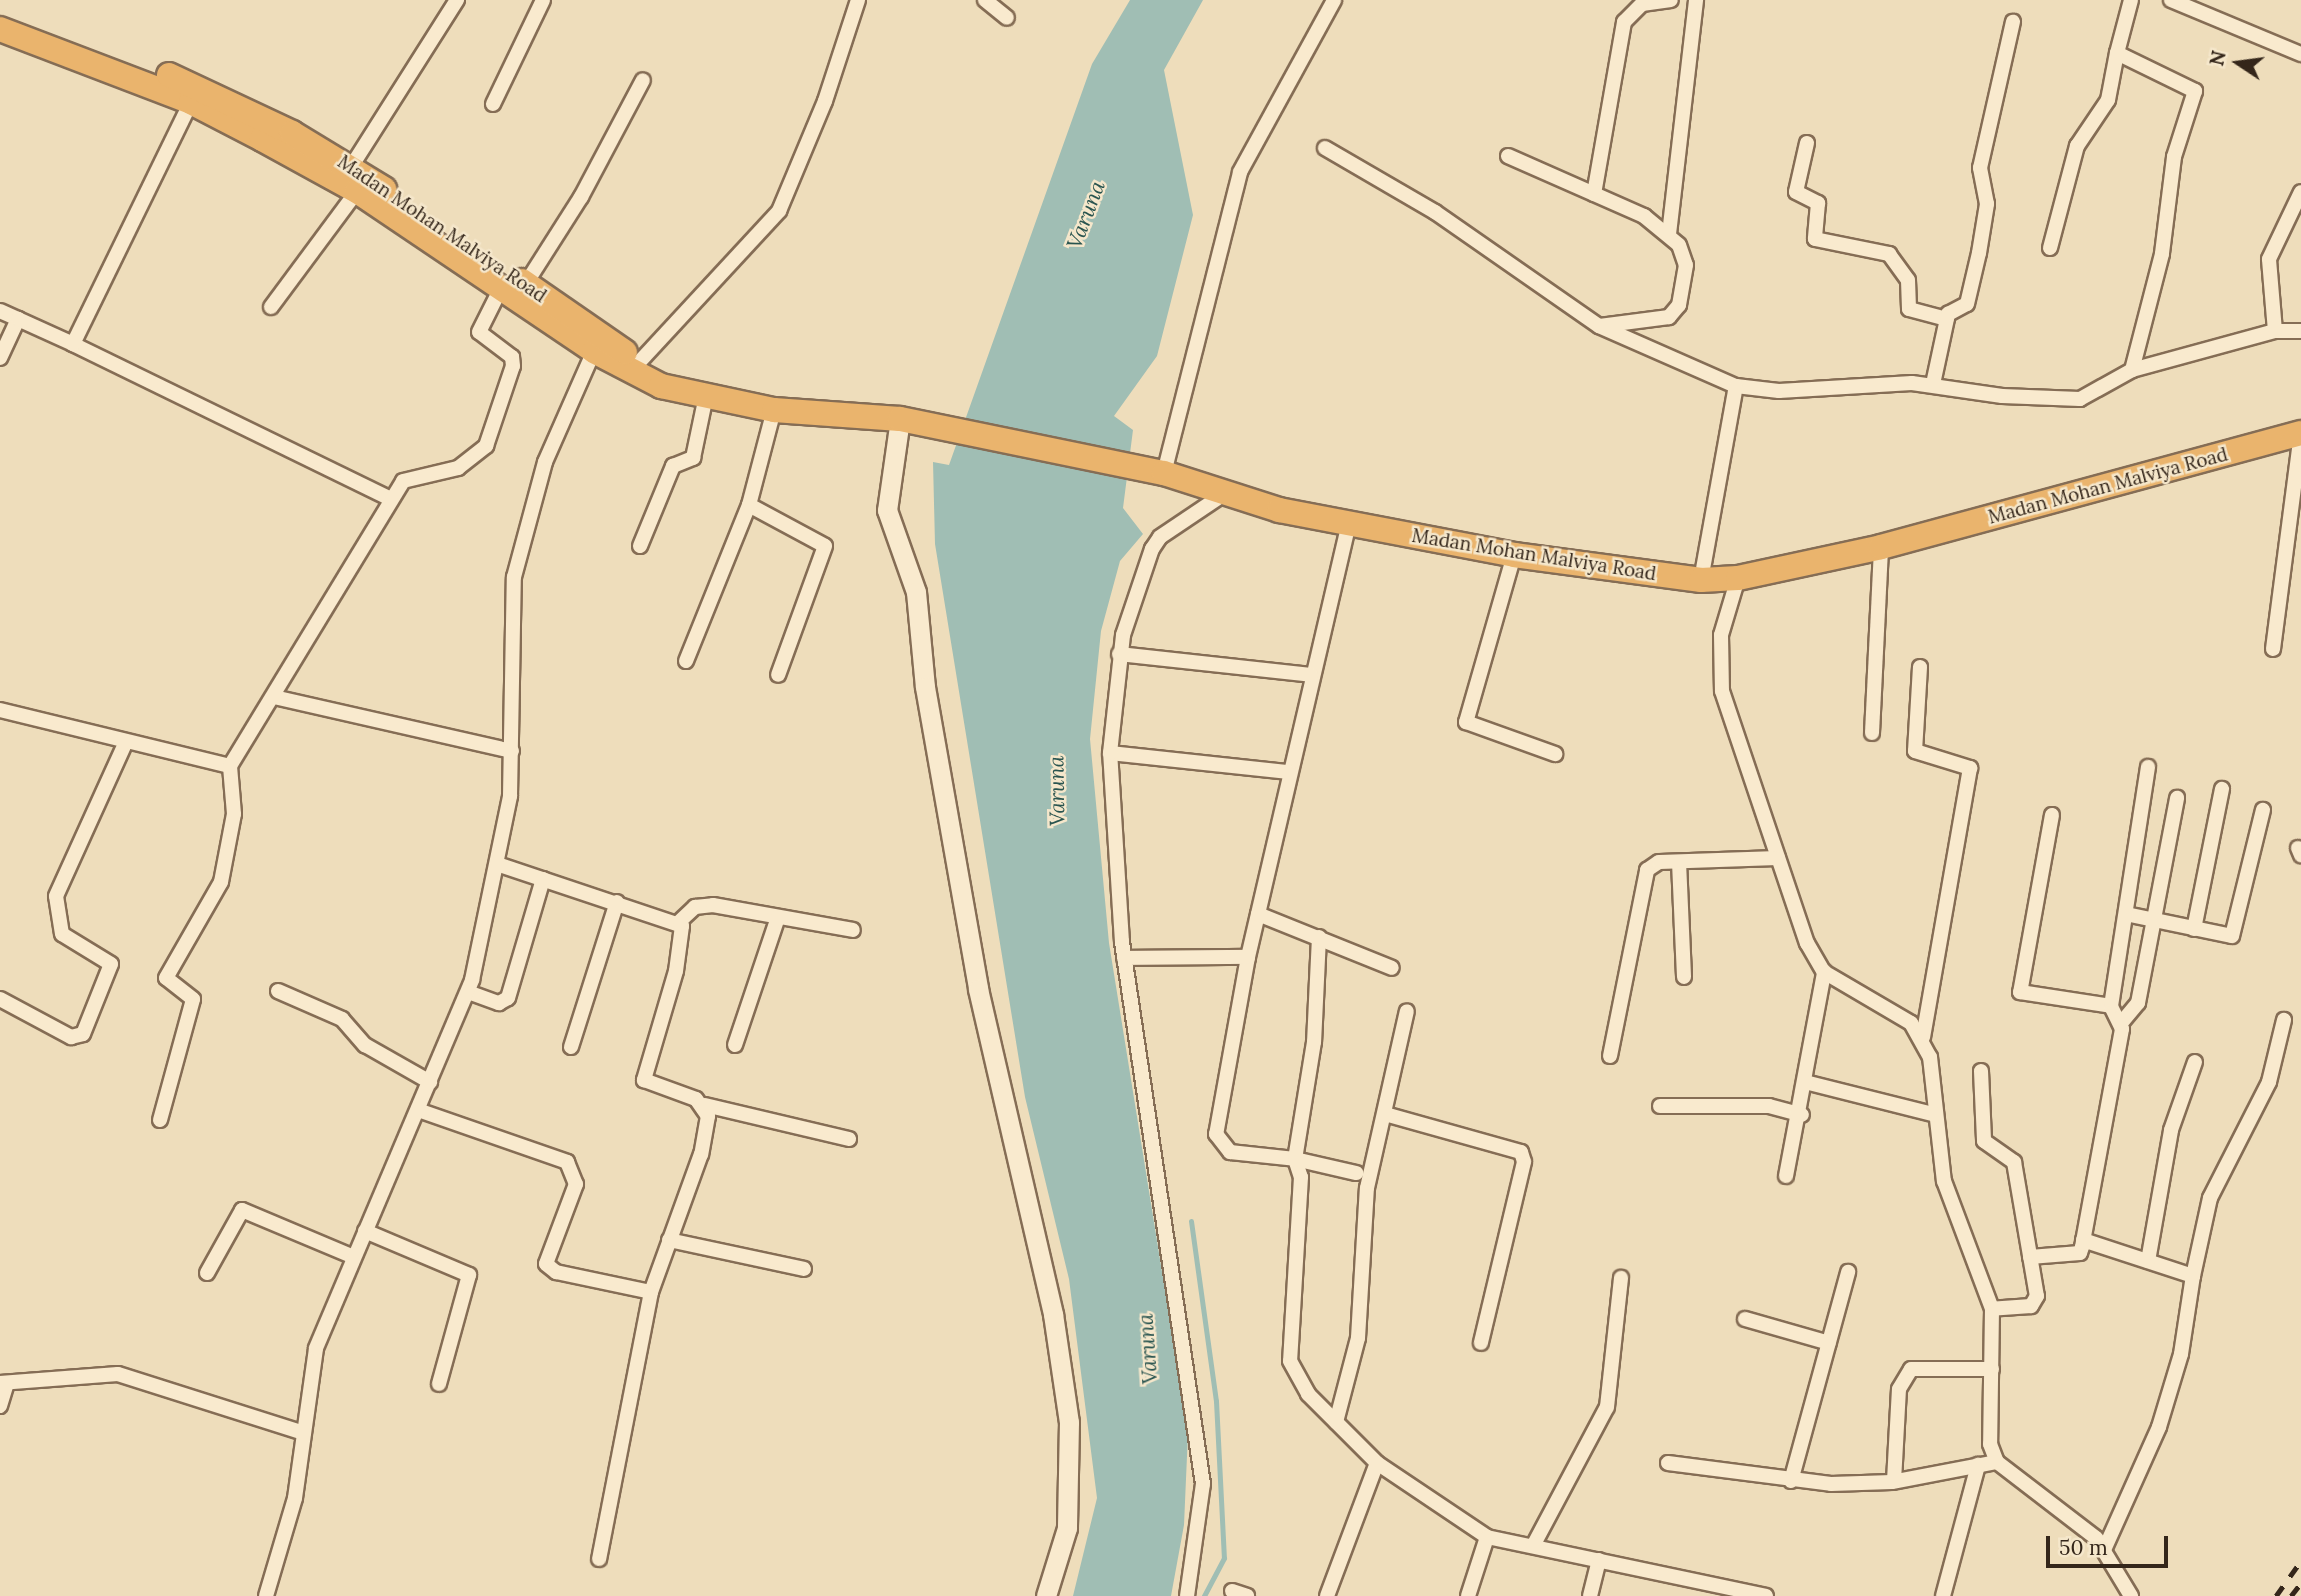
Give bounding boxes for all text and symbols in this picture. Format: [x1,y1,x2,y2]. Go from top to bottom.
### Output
north arrow [2203,28,2273,98]
text: N [2204,48,2231,68]
street label: Madan Mohan Malviya Road [333,150,551,308]
water label: Varuna [1062,178,1110,252]
street label: Madan Mohan Malviya Road [1986,443,2230,529]
street label: Madan Mohan Malviya Road [1410,524,1658,586]
water label: Varuna [1044,756,1070,826]
water label: Varuna [1133,1313,1163,1385]
scale bar [2049,1522,2172,1566]
text: 50 m [2059,1534,2108,1561]

